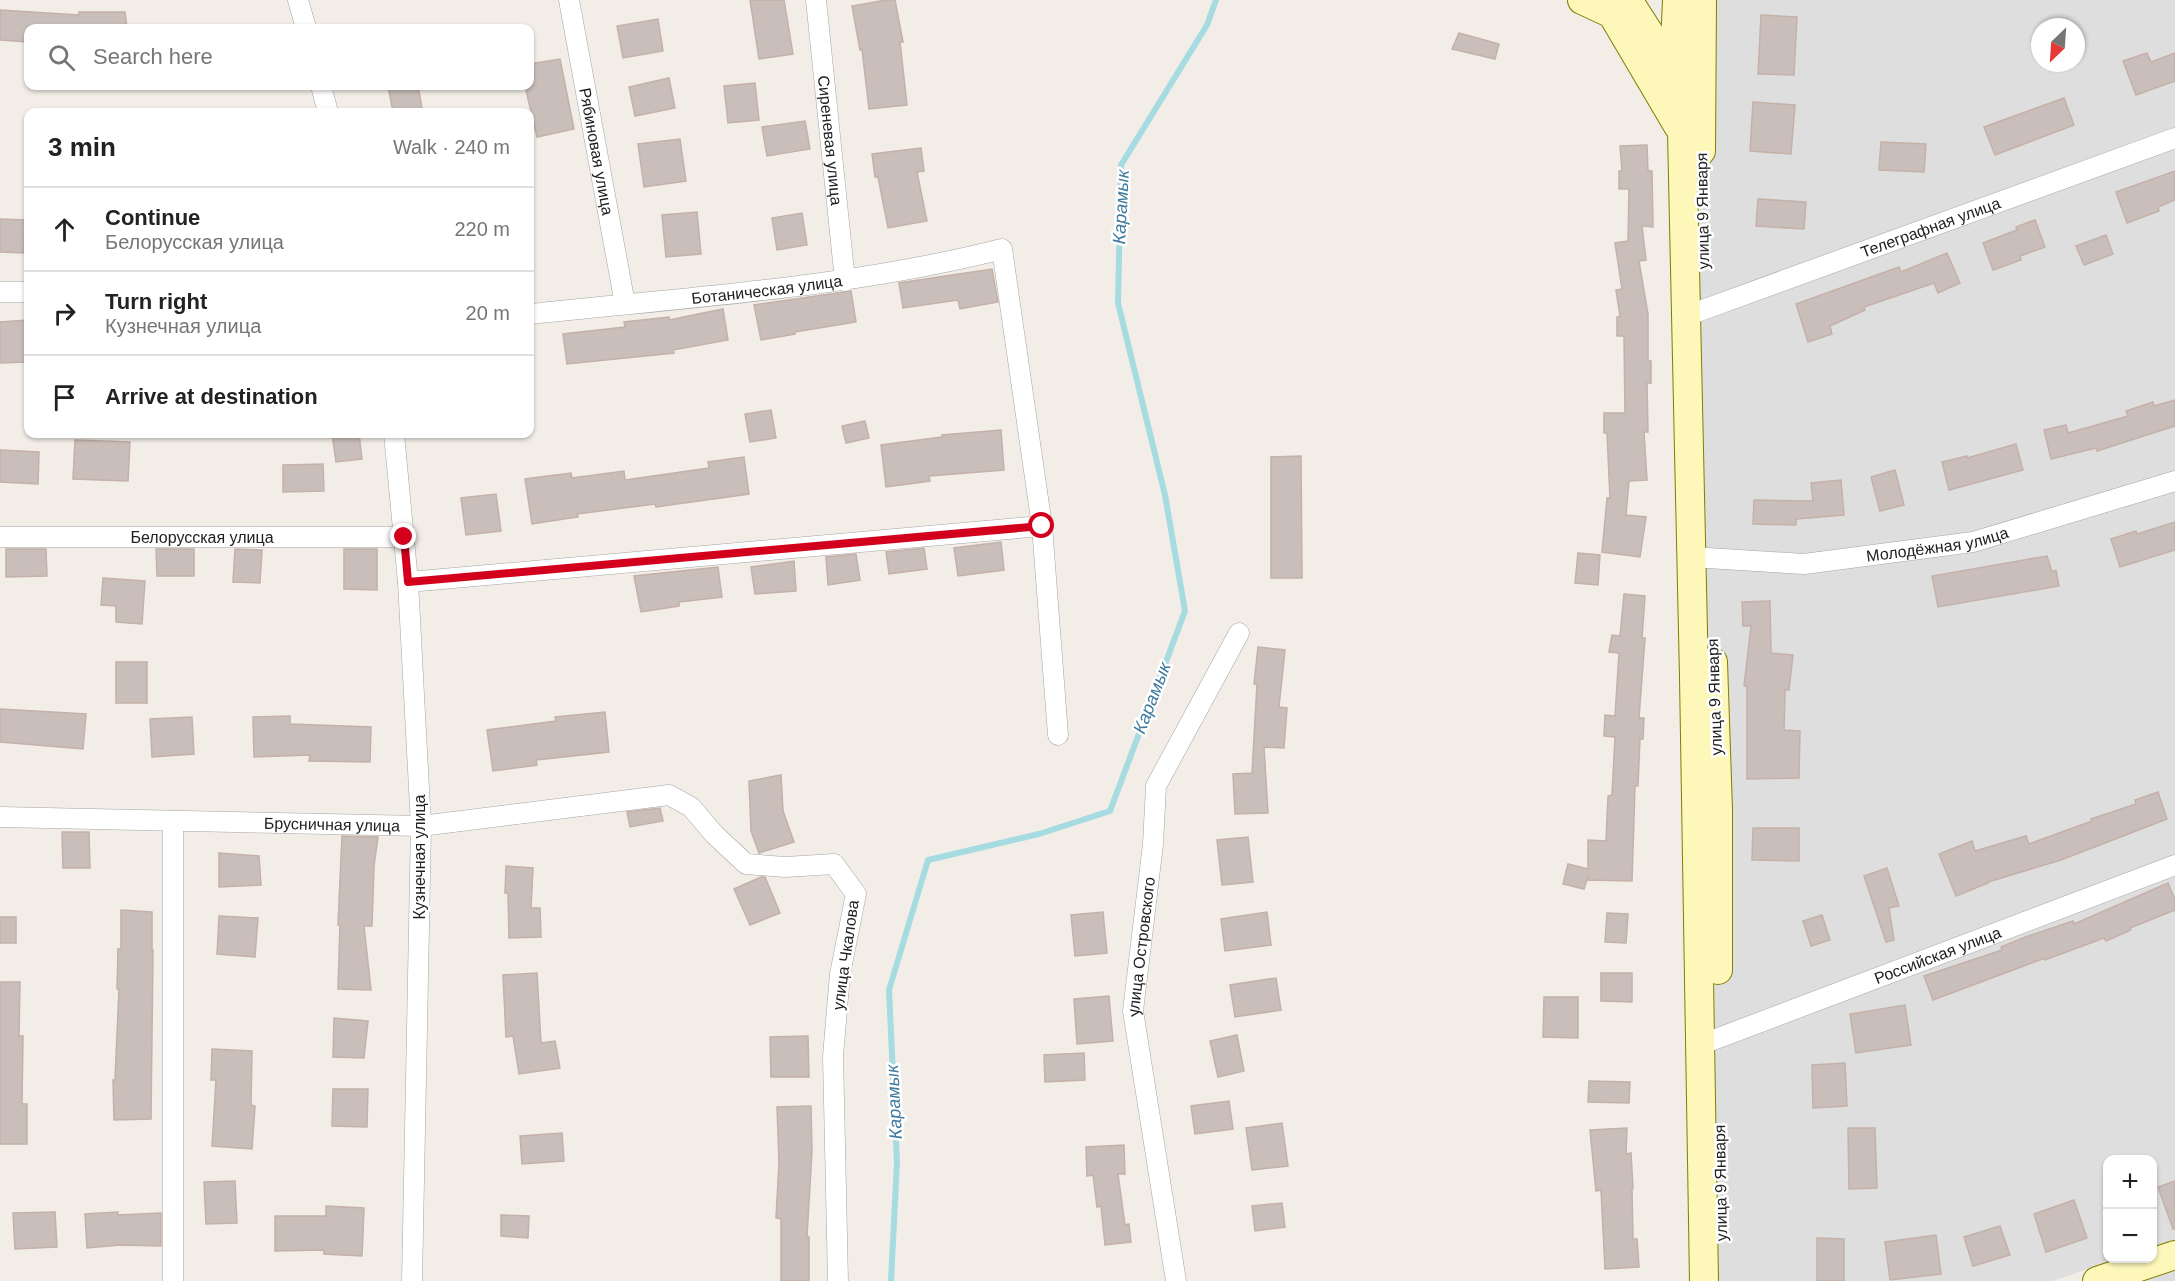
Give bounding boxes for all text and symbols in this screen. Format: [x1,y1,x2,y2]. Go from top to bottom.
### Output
north arrow [2031,18,2085,72]
search box [24,24,534,90]
icon: search [45,41,78,74]
text: Search here [93,44,213,69]
street label: Сиреневая улица [815,75,845,206]
street label: Рябиновая улица [576,87,616,217]
text: 3 min [48,132,116,162]
text: Walk · 240 m [393,136,510,158]
street label: улица 9 Января [1693,152,1712,270]
water label: Карамык [1109,168,1133,245]
street label: Телеграфная улица [1858,194,2003,261]
text: Continue [105,205,200,230]
icon: ahead [48,213,81,246]
text: 220 m [454,218,510,240]
text: Белорусская улица [105,231,284,253]
street label: Ботаническая улица [691,272,843,307]
text: Turn right [105,289,207,314]
icon: right [48,297,81,330]
text: 20 m [466,302,510,324]
text: Кузнечная улица [105,315,261,337]
icon: arrive [48,381,81,414]
text: Arrive at destination [105,384,318,409]
route start [1028,512,1054,538]
route end [390,523,416,549]
street label: Молодёжная улица [1865,524,2010,565]
street label: Белорусская улица [130,529,274,546]
street label: улица 9 Января [1704,638,1725,756]
water label: Карамык [1129,658,1175,736]
street label: Кузнечная улица [411,794,428,920]
street label: Брусничная улица [264,815,400,835]
street label: улица Островского [1125,876,1158,1018]
street label: улица Чкалова [829,899,862,1011]
street label: Российская улица [1872,924,2004,987]
water label: Карамык [882,1063,906,1140]
street label: улица 9 Января [1711,1124,1730,1242]
map controls [2103,1155,2157,1263]
button: + [2103,1155,2157,1209]
button: − [2103,1209,2157,1263]

